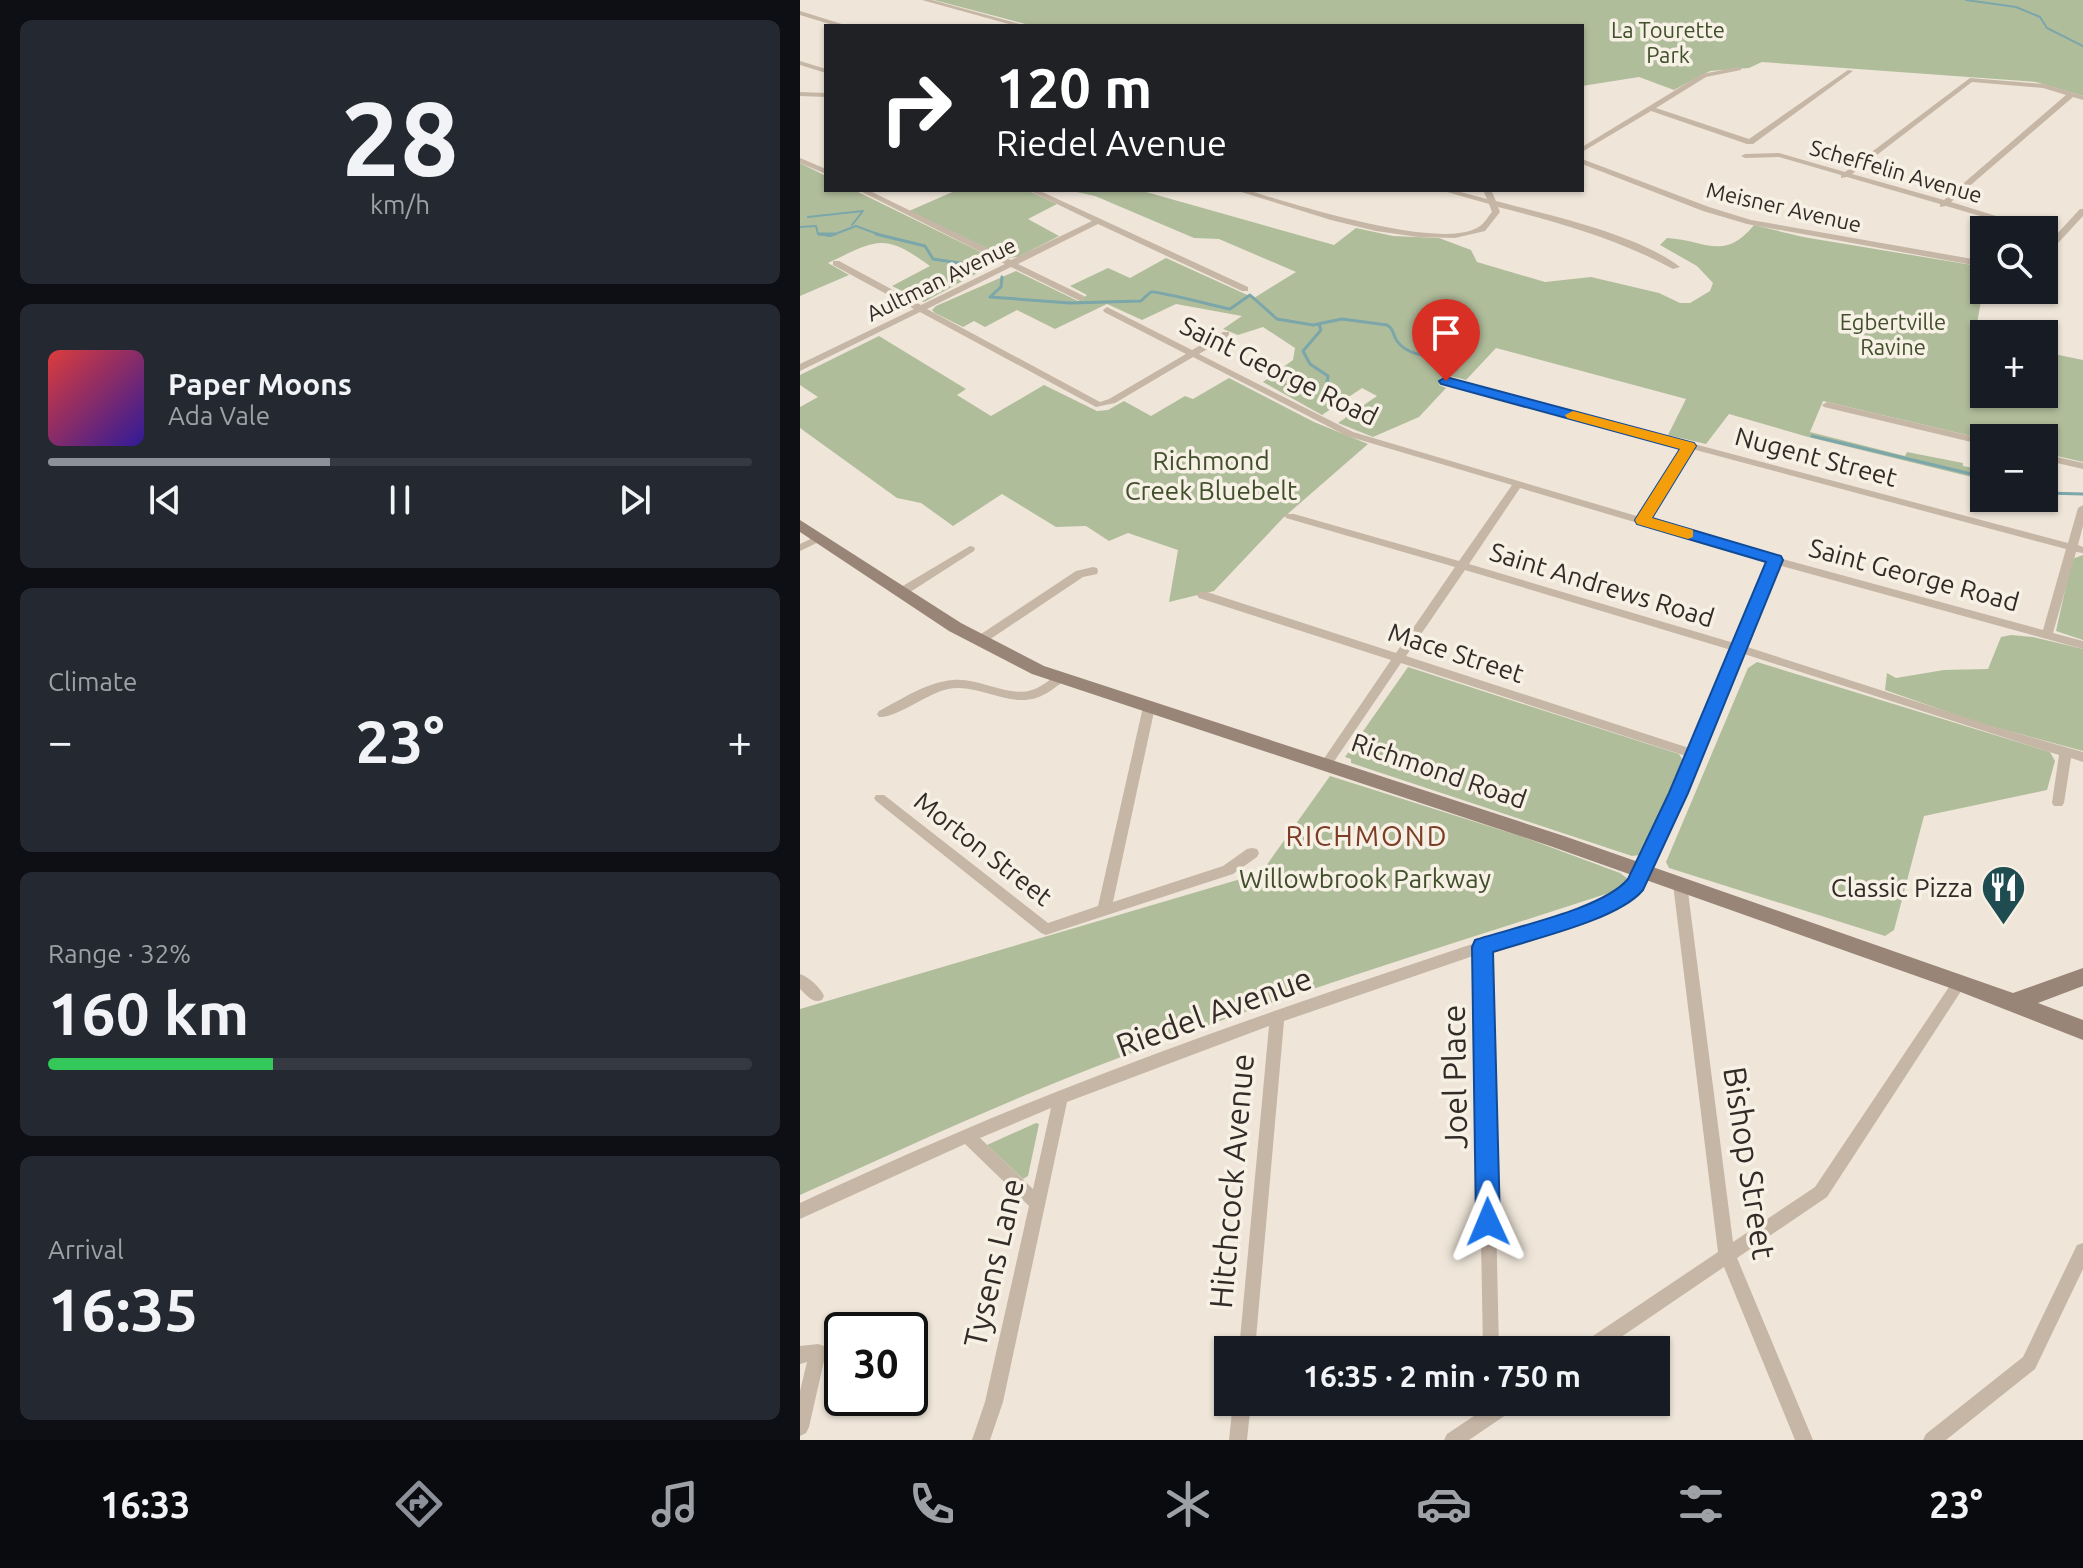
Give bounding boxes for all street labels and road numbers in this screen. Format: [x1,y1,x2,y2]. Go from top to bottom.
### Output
street label: Scheffelin Avenue [1807,134,1985,207]
street label: Meisner Avenue [1704,177,1864,237]
street label: Aultman Avenue [862,232,1020,326]
street label: Saint George Road [1176,310,1383,431]
street label: Nugent Street [1732,421,1900,492]
street label: Saint George Road [1806,533,2022,616]
street label: Saint Andrews Road [1487,537,1718,632]
street label: Mace Street [1385,617,1528,688]
street label: Richmond Road [1348,727,1530,814]
street label: Morton Street [909,786,1058,911]
street label: Riedel Avenue [1111,959,1316,1063]
street label: Joel Place [1435,1005,1473,1149]
street label: Hitchcock Avenue [1202,1052,1260,1310]
street label: Bishop Street [1717,1064,1783,1262]
street label: Tysens Lane [956,1175,1030,1351]

